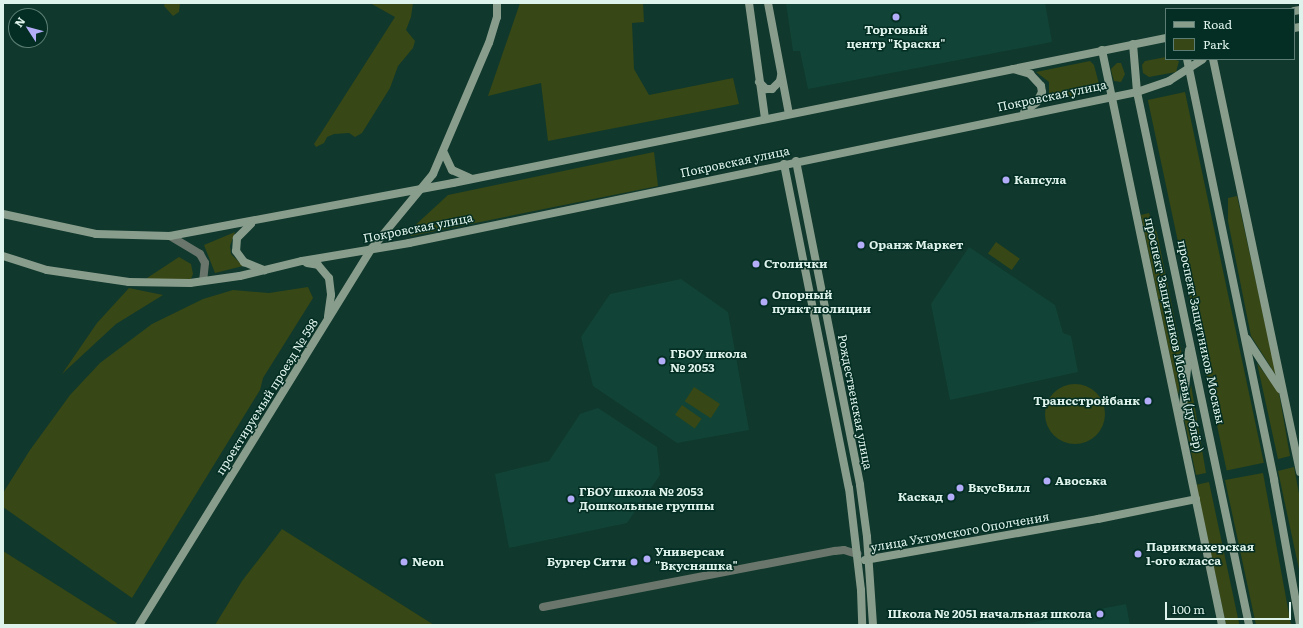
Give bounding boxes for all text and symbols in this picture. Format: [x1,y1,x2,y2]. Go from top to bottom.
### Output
north arrow [8,8,48,48]
legend [1165,8,1295,60]
marker: Торговый центр "Краски" [891,12,901,22]
text: N [10,13,28,30]
text: Road [1203,15,1232,33]
place label: Торговый центр "Краски" [847,23,945,51]
text: Park [1203,35,1229,53]
street label: Покровская улица [996,77,1108,115]
street label: Покровская улица [679,143,791,181]
place label: Капсула [1014,173,1066,187]
marker: Капсула [1001,175,1011,185]
street label: Покровская улица [362,210,474,246]
street label: проспект Защитников Москвы (дублёр) [1142,216,1206,454]
place label: Оранж Маркет [869,238,963,252]
street label: проспект Защитников Москвы [1174,239,1228,425]
marker: Оранж Маркет [856,240,866,250]
place label: Столички [764,257,827,271]
marker: Столички [751,259,761,269]
place label: Опорный пункт полиции [772,288,871,316]
marker: Опорный пункт полиции [759,297,769,307]
street label: проектируемый проезд № 598 [213,316,321,478]
street label: Рождественская улица [835,333,875,471]
place label: ГБОУ школа № 2053 [670,347,747,375]
marker: ГБОУ школа № 2053 [657,356,667,366]
place label: Трансстройбанк [1033,394,1140,408]
marker: Трансстройбанк [1143,396,1153,406]
place label: Авоська [1055,474,1107,488]
marker: Авоська [1042,476,1052,486]
place label: ВкусВилл [968,481,1030,495]
marker: ВкусВилл [955,483,965,493]
place label: ГБОУ школа № 2053 Дошкольные группы [579,485,714,513]
place label: Каскад [898,490,943,504]
marker: Каскад [946,492,956,502]
marker: ГБОУ школа № 2053 Дошкольные группы [566,494,576,504]
street label: улица Ухтомского Ополчения [870,509,1050,555]
place label: Парикмахерская 1-ого класса [1146,540,1254,568]
place label: Универсам "Вкусняшка" [655,545,738,573]
marker: Парикмахерская 1-ого класса [1133,549,1143,559]
marker: Универсам "Вкусняшка" [642,554,652,564]
place label: Neon [412,555,444,569]
place label: Бургер Сити [547,555,626,569]
marker: Neon [399,557,409,567]
marker: Бургер Сити [629,557,639,567]
scale bar [1167,594,1293,620]
text: 100 m [1172,600,1205,618]
place label: Школа № 2051 начальная школа [888,607,1092,621]
marker: Школа № 2051 начальная школа [1095,609,1105,619]

